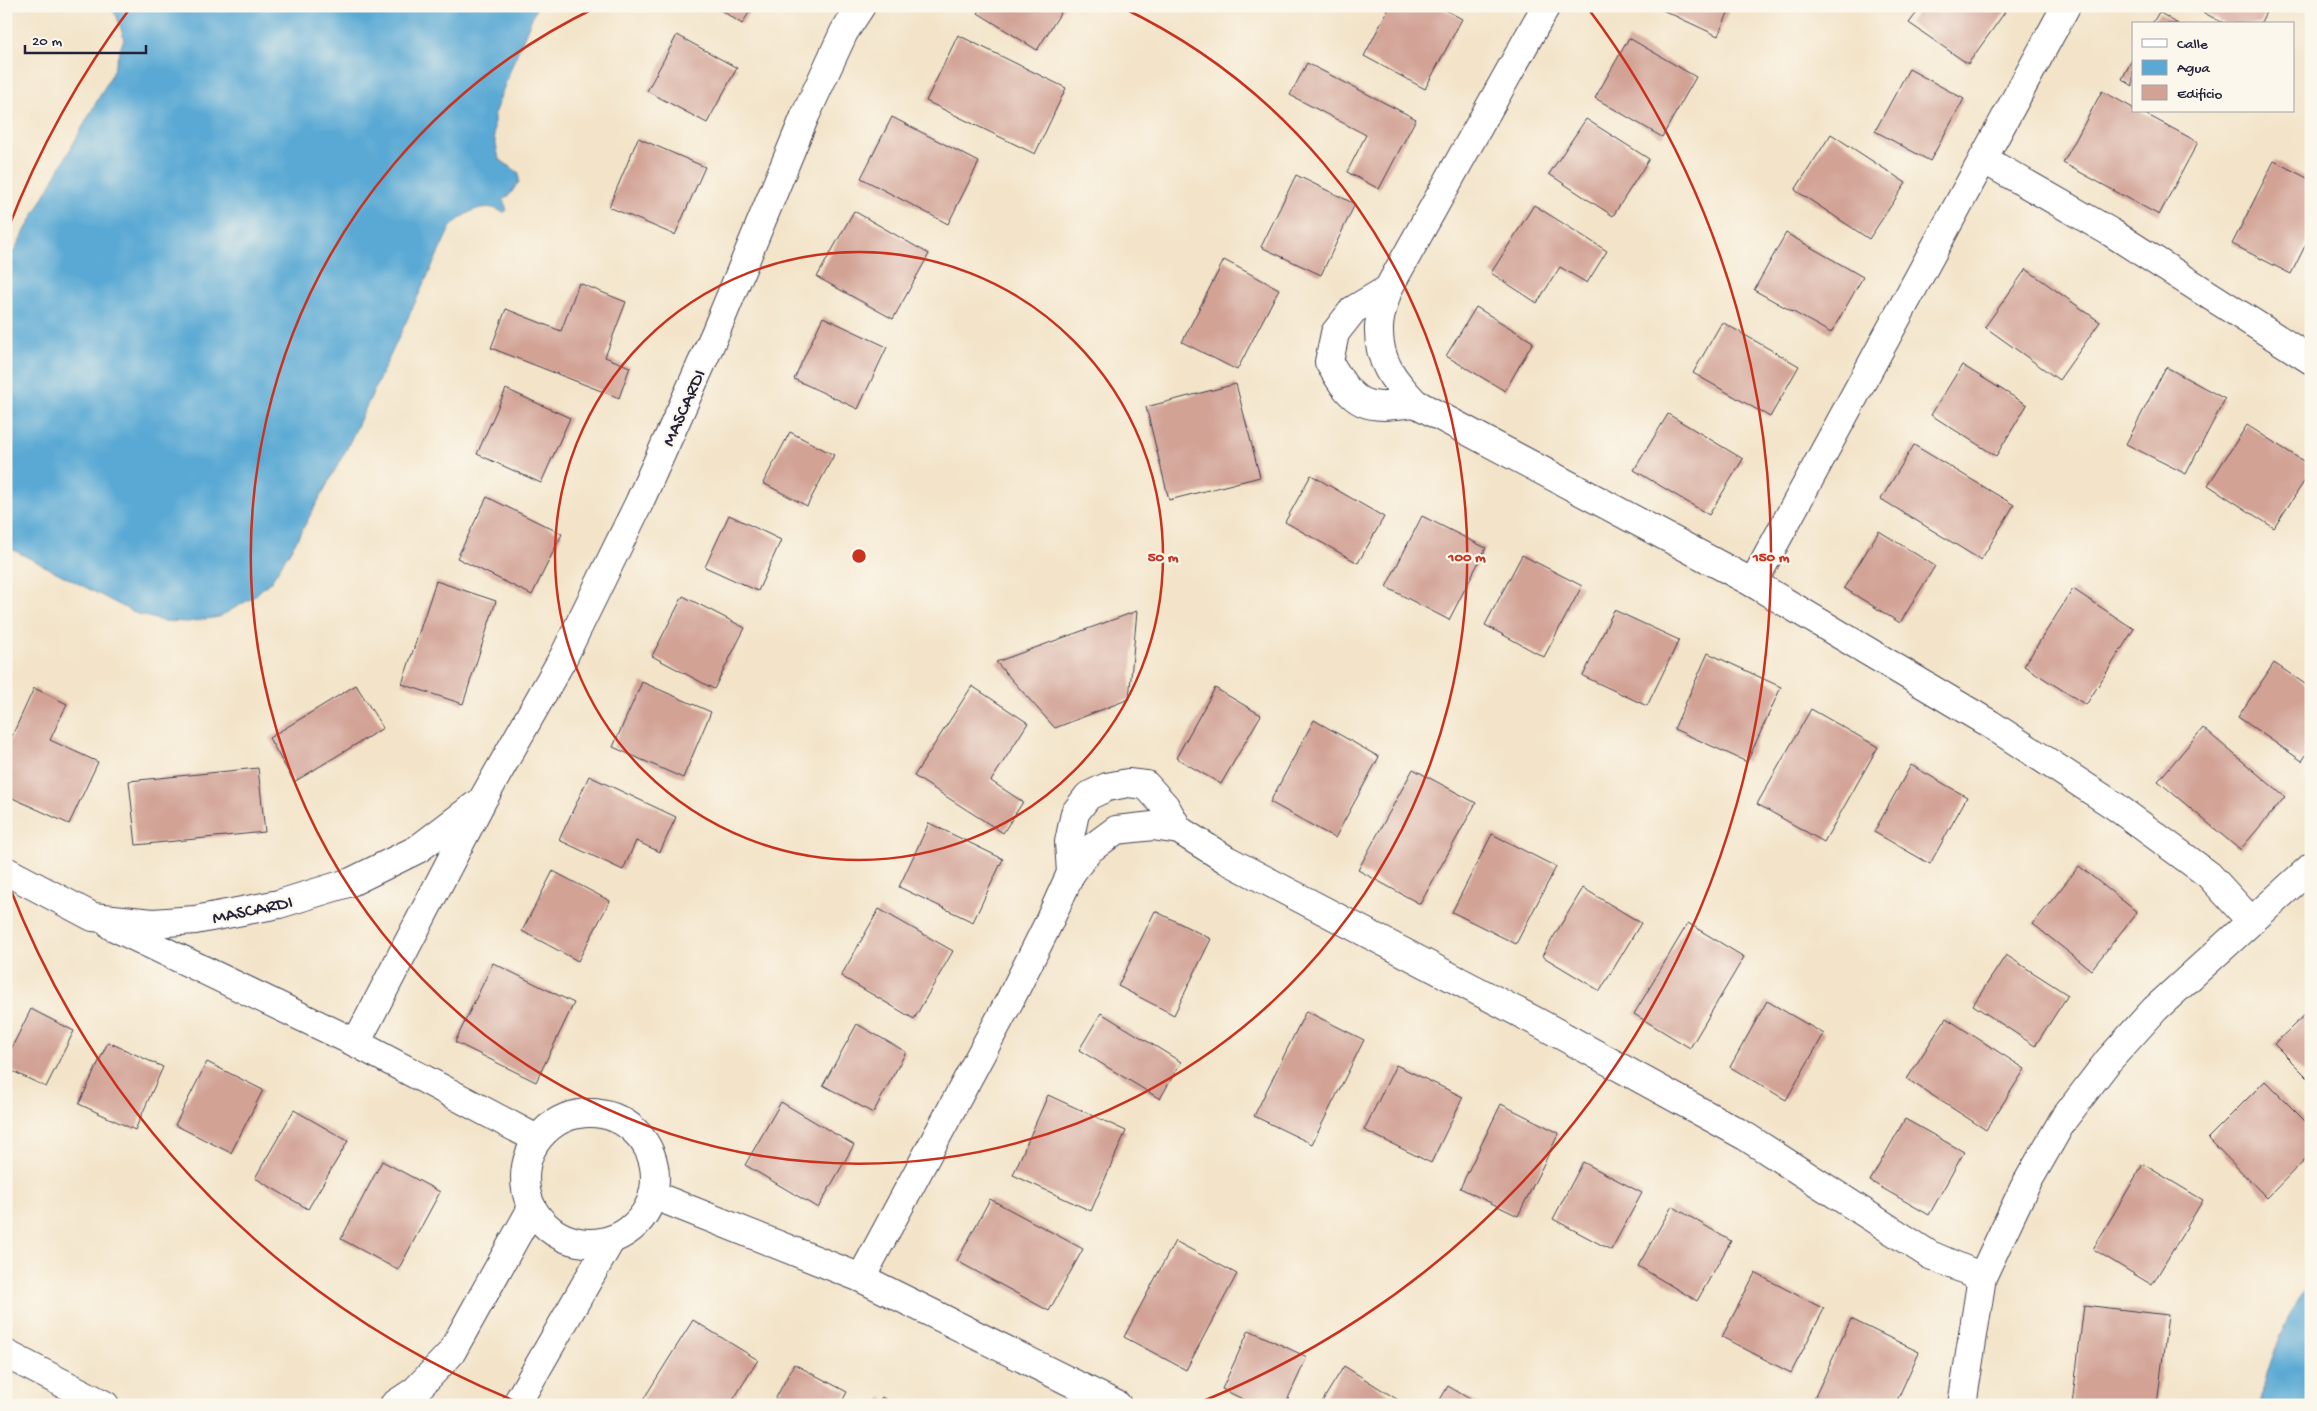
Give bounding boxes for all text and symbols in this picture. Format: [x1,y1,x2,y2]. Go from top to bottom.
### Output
scale bar [25,22,146,54]
legend [2132,22,2294,112]
text: 20 m [32,33,62,51]
text: Calle [2177,36,2208,54]
text: Agua [2177,60,2210,78]
text: Edificio [2177,86,2223,104]
street label: MASCARDI [658,366,712,450]
centre of rings [850,547,868,565]
text: 50 m [1148,549,1179,567]
text: 100 m [1447,549,1486,567]
text: 150 m [1752,549,1790,567]
street label: MASCARDI [210,892,295,931]

